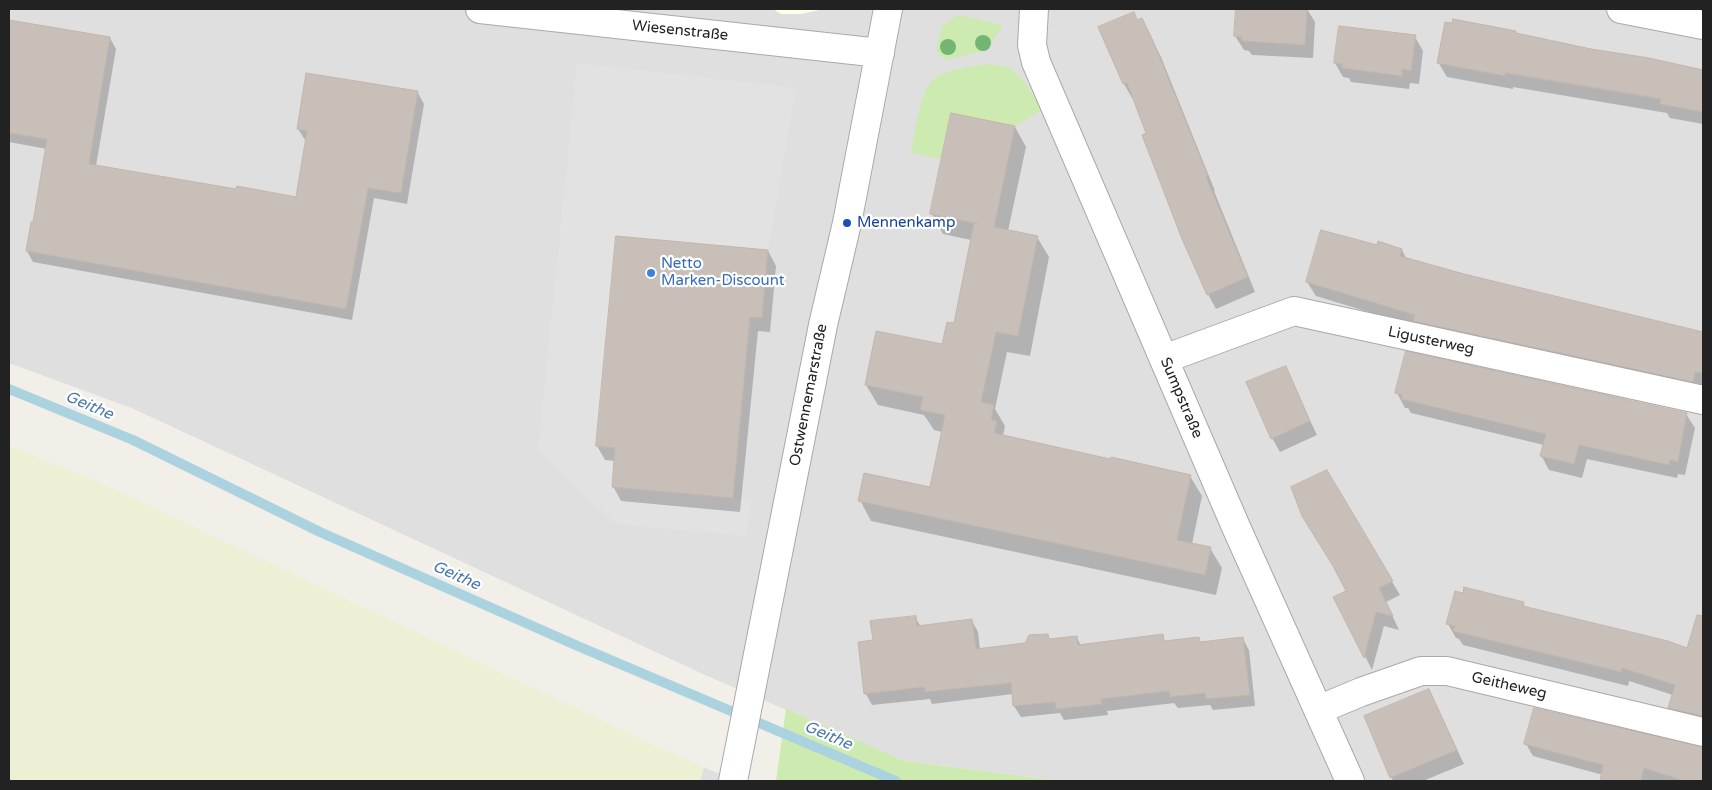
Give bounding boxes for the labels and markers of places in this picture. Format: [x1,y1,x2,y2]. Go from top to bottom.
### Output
place label: Mennenkamp [857,214,955,232]
marker: Mennenkamp [841,217,853,229]
place label: Netto Marken-Discount [661,255,784,290]
marker: Netto Marken-Discount [645,267,657,279]

